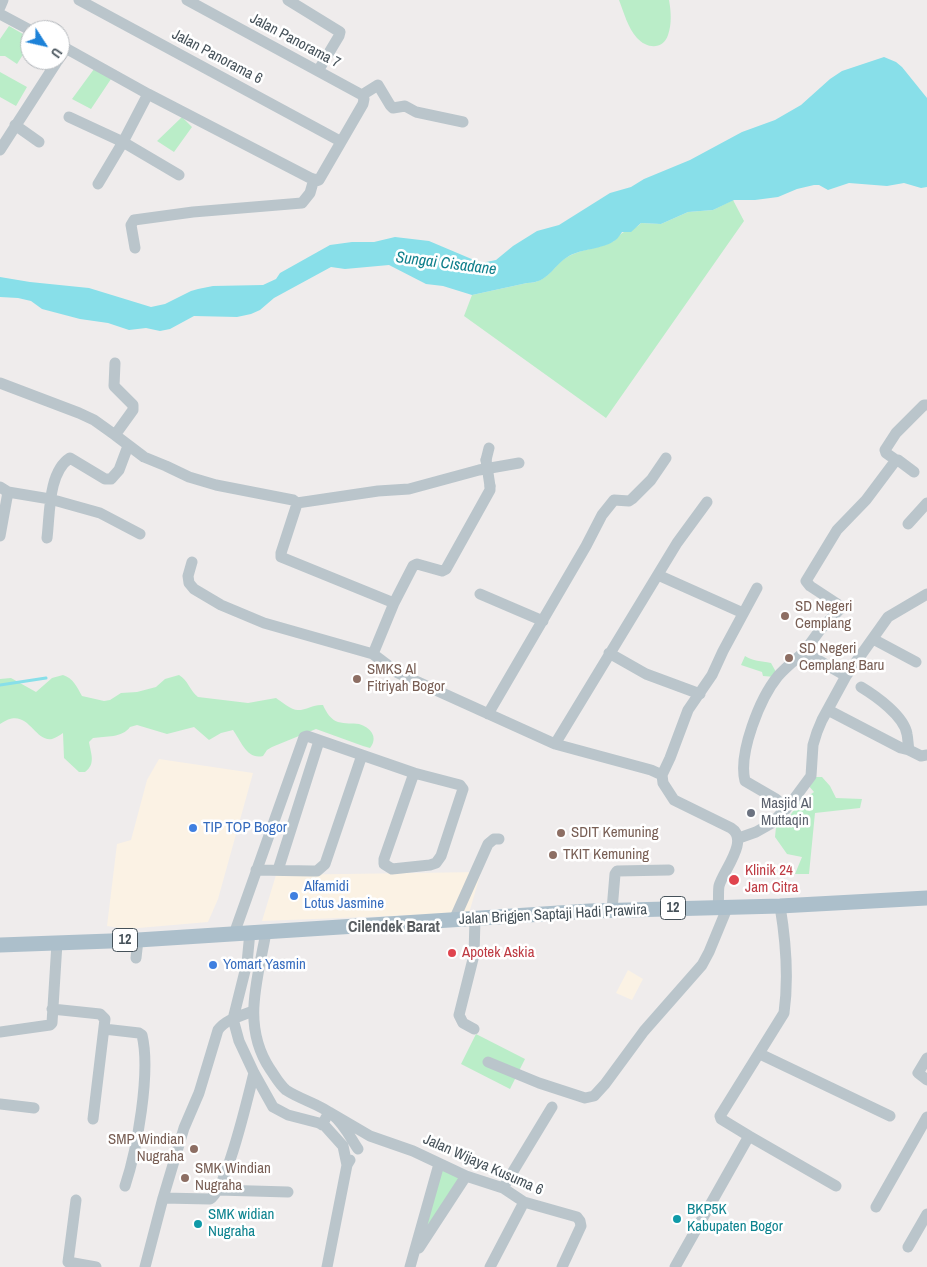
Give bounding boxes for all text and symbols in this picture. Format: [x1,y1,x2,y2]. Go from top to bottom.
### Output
street label: Jalan Panorama 7 [247,10,343,72]
north arrow [20,20,70,70]
street label: Jalan Panorama 6 [169,26,265,88]
text: U [47,44,66,62]
water label: Sungai Cisadane [395,248,497,280]
place label: SD Negeri Cemplang [795,598,852,633]
marker: SD Negeri Cemplang [779,610,791,622]
place label: SD Negeri Cemplang Baru [799,640,884,675]
marker: SD Negeri Cemplang Baru [783,652,795,664]
place label: SMKS Al Fitriyah Bogor [367,661,445,696]
marker: SMKS Al Fitriyah Bogor [351,673,363,685]
place label: Masjid Al Muttaqin [761,795,812,830]
marker: Masjid Al Muttaqin [745,807,757,819]
place label: TIP TOP Bogor [203,819,287,837]
marker: TIP TOP Bogor [187,822,199,834]
place label: SDIT Kemuning [571,824,659,842]
marker: SDIT Kemuning [555,827,567,839]
place label: TKIT Kemuning [563,846,649,864]
marker: TKIT Kemuning [547,849,559,861]
place label: Klinik 24 Jam Citra [745,862,798,897]
marker: Klinik 24 Jam Citra [727,873,741,887]
place label: Alfamidi Lotus Jasmine [304,878,384,913]
marker: Alfamidi Lotus Jasmine [288,890,300,902]
road number: 12 [660,896,686,920]
street label: Jalan Brigjen Saptaji Hadi Prawira [458,901,648,929]
district label: Cilendek Barat [348,918,440,938]
road number: 12 [112,928,138,952]
place label: Apotek Askia [462,944,534,962]
marker: Apotek Askia [446,947,458,959]
place label: Yomart Yasmin [223,956,306,974]
marker: Yomart Yasmin [207,959,219,971]
place label: SMP Windian Nugraha [108,1131,184,1166]
street label: Jalan Wijaya Kusuma 6 [420,1131,546,1199]
marker: SMP Windian Nugraha [188,1143,200,1155]
place label: SMK Windian Nugraha [195,1160,271,1195]
marker: SMK Windian Nugraha [179,1172,191,1184]
place label: BKP5K Kabupaten Bogor [687,1201,783,1236]
place label: SMK widian Nugraha [208,1206,274,1241]
marker: BKP5K Kabupaten Bogor [671,1213,683,1225]
marker: SMK widian Nugraha [192,1218,204,1230]

